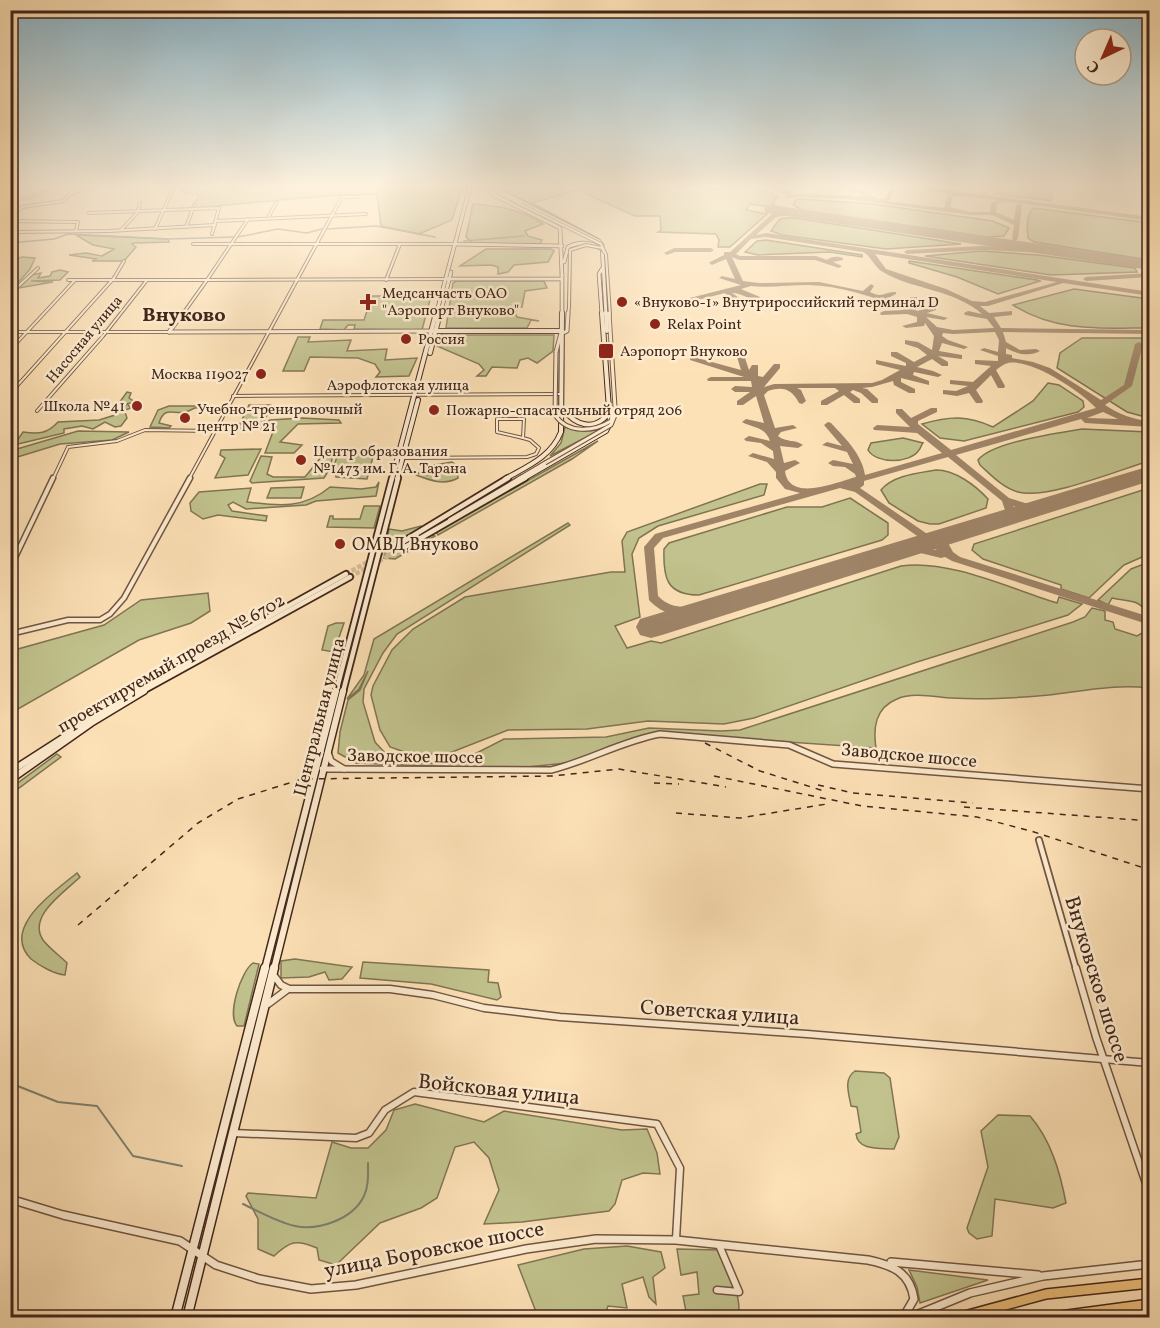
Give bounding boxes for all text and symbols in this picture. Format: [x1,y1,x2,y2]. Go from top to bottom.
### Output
north arrow [1073,27,1133,87]
text: С [1083,55,1105,78]
place label: Медсанчасть ОАО "Аэропорт Внуково" [382,284,519,322]
street label: Насосная улица [42,292,128,388]
marker: Медсанчасть ОАО "Аэропорт Внуково" [359,293,377,311]
place label: «Внуково-1» Внутрироссийский терминал D [634,293,939,314]
marker: «Внуково-1» Внутрироссийский терминал D [615,295,629,309]
district label: Внуково [142,302,226,330]
place label: Relax Point [667,315,742,336]
marker: Relax Point [648,317,662,331]
place label: Россия [418,330,465,351]
marker: Россия [399,332,413,346]
marker: Аэропорт Внуково [597,342,615,360]
place label: Аэропорт Внуково [620,342,748,363]
place label: Москва 119027 [151,365,249,386]
marker: Москва 119027 [254,367,268,381]
street label: Аэрофлотская улица [327,376,469,397]
place label: Школа №41 [43,397,125,418]
marker: Школа №41 [130,399,144,413]
place label: Учебно-тренировочный центр № 21 [197,400,363,438]
place label: Пожарно-спасательный отряд 206 [446,401,682,422]
marker: Пожарно-спасательный отряд 206 [427,403,441,417]
marker: Учебно-тренировочный центр № 21 [178,411,192,425]
place label: Центр образования №1473 им. Г. А. Тарана [313,442,467,480]
marker: Центр образования №1473 им. Г. А. Тарана [294,453,308,467]
place label: ОМВД Внуково [352,533,479,558]
marker: ОМВД Внуково [333,537,347,551]
street label: проектируемый проезд № 6702 [53,589,290,740]
street label: Центральная улица [289,635,352,799]
street label: Заводское шоссе [840,738,978,775]
street label: Заводское шоссе [347,744,483,771]
street label: Внуковское шоссе [1056,893,1135,1066]
street label: Советская улица [639,993,801,1034]
street label: Войсковая улица [416,1068,581,1113]
street label: улица Боровское шоссе [322,1215,547,1286]

